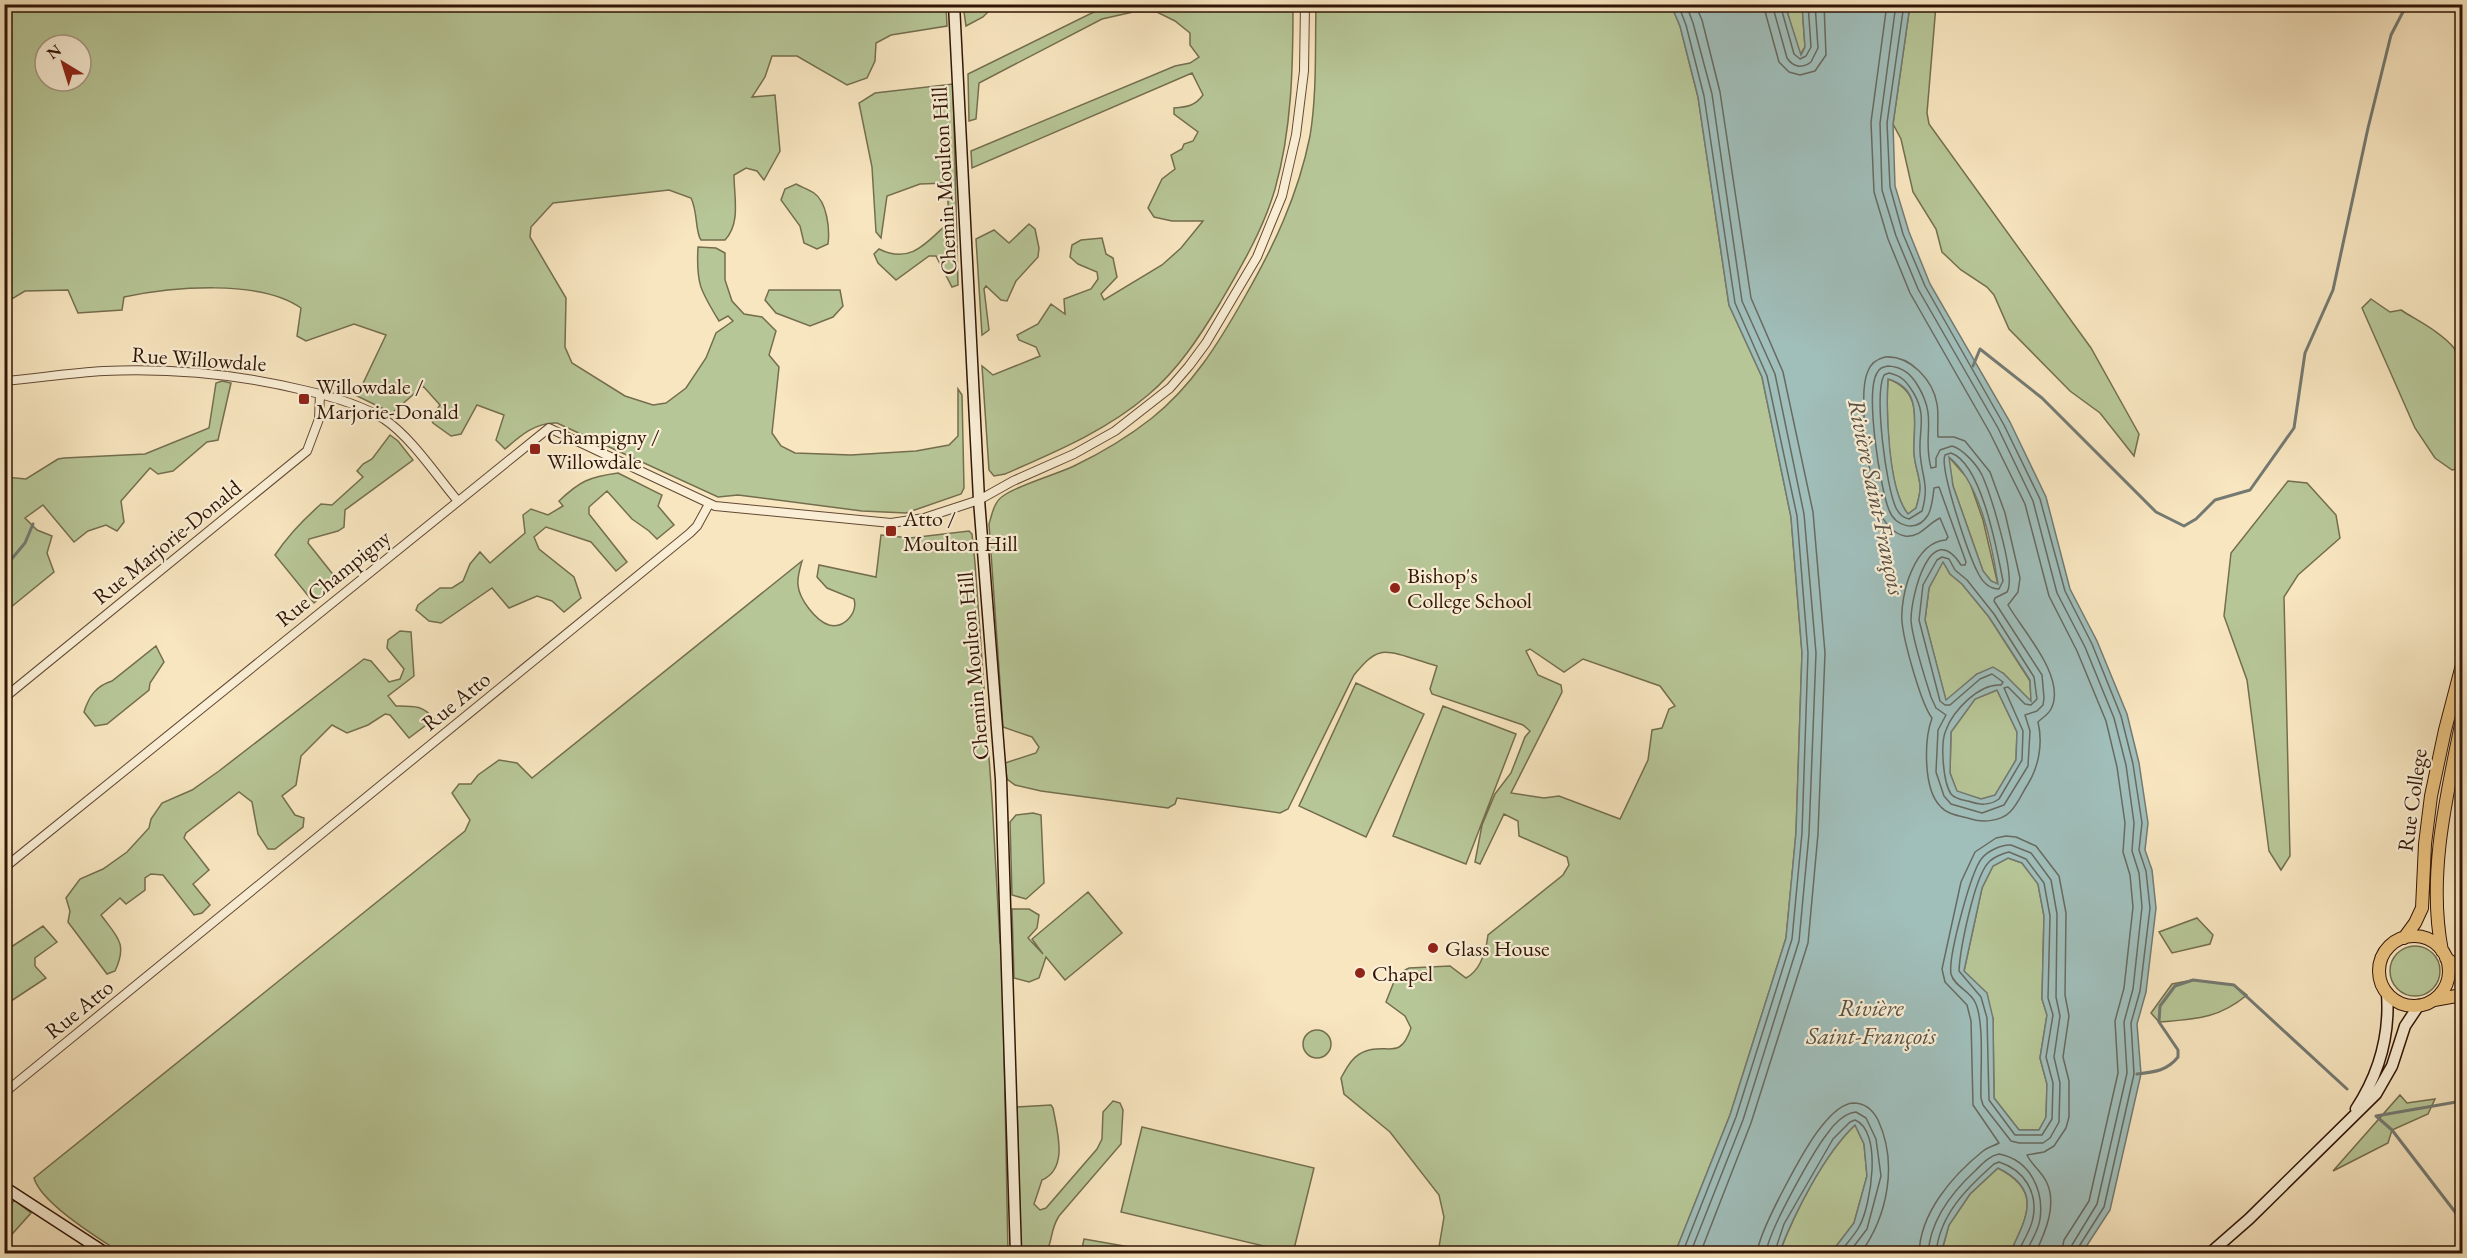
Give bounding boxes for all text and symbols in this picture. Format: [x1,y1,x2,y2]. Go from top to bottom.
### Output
north arrow [33,33,93,93]
text: N [43,39,66,64]
street label: Chemin Moulton Hill [925,86,963,276]
street label: Rue Willowdale [131,340,268,378]
place label: Willowdale / Marjorie-Donald [316,372,460,426]
marker: Willowdale / Marjorie-Donald [297,392,311,406]
water label: Rivière Saint-François [1841,396,1913,598]
place label: Champigny / Willowdale [547,422,660,476]
marker: Champigny / Willowdale [528,442,542,456]
street label: Rue Marjorie-Donald [87,473,248,611]
place label: Atto / Moulton Hill [902,504,1018,558]
street label: Rue Champigny [270,522,397,633]
marker: Atto / Moulton Hill [884,524,898,538]
place label: Bishop's College School [1407,561,1532,615]
street label: Chemin Moulton Hill [950,571,996,761]
marker: Bishop's College School [1388,581,1402,595]
street label: Rue Atto [416,664,496,738]
street label: Rue College [2390,746,2434,853]
place label: Glass House [1445,934,1550,963]
marker: Glass House [1426,941,1440,955]
place label: Chapel [1372,959,1433,988]
marker: Chapel [1353,966,1367,980]
street label: Rue Atto [39,972,119,1046]
water label: Rivière Saint-François [1805,992,1936,1051]

